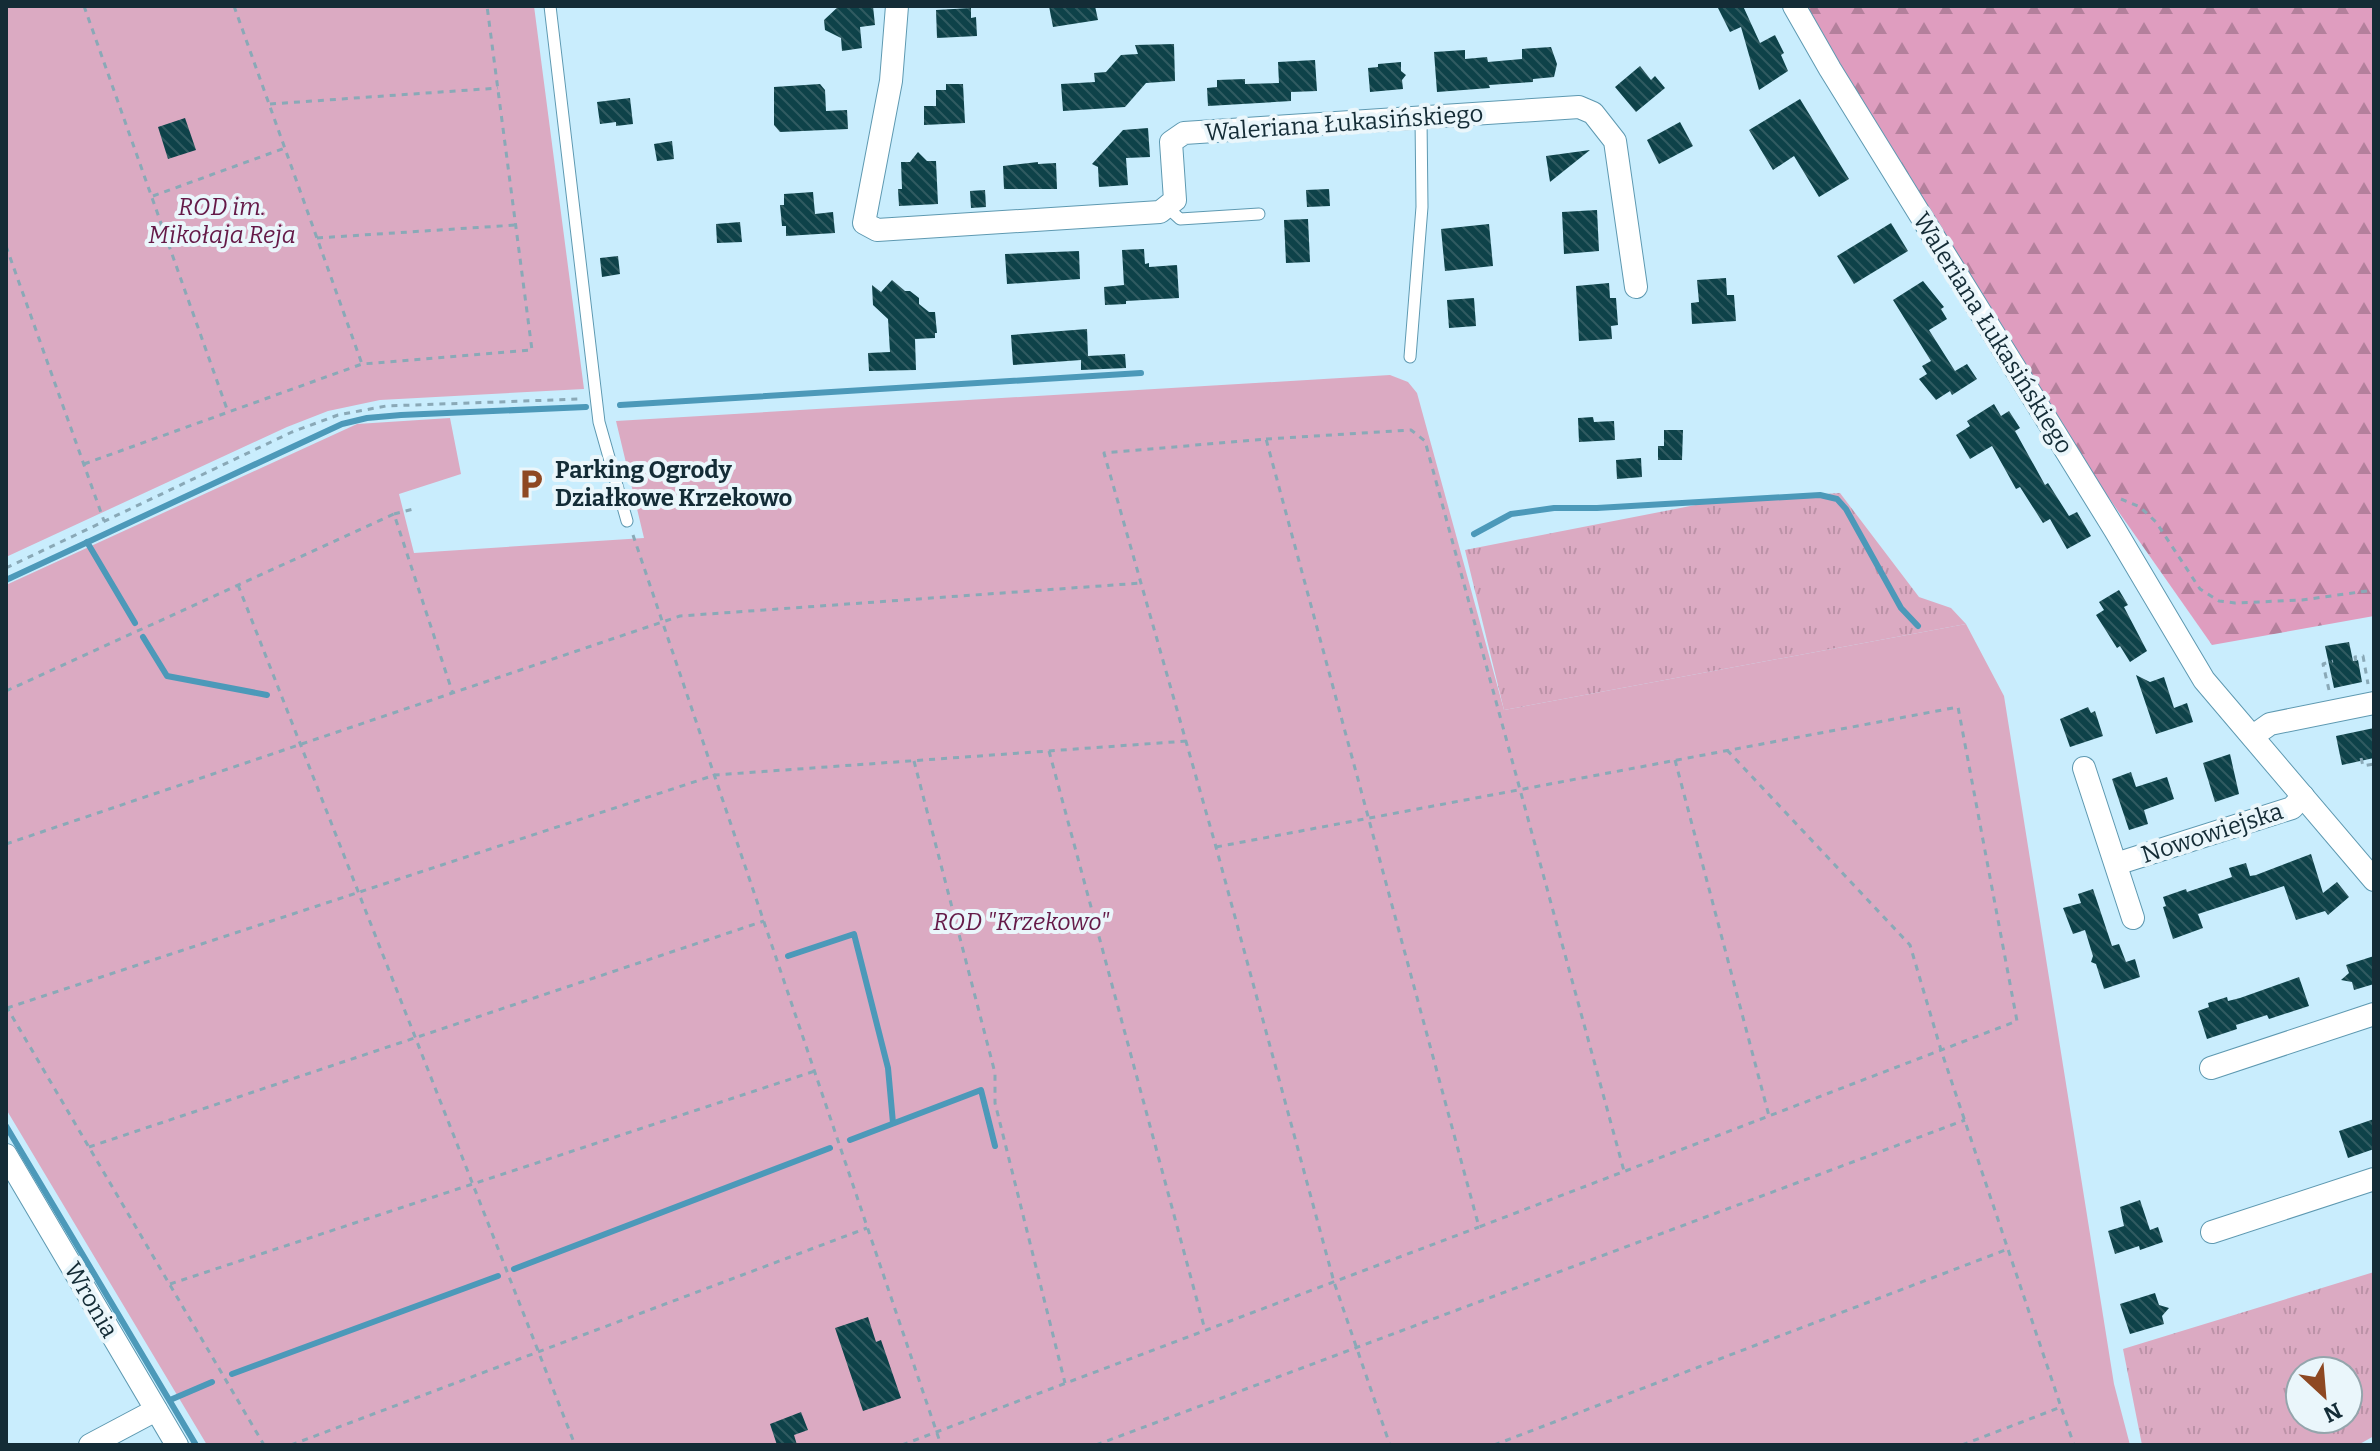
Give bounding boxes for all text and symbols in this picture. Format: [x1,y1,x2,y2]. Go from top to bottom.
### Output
street label: Waleriana Łukasińskiego [1204,99,1484,147]
park label: ROD im. Mikołaja Reja [148,193,296,249]
street label: Waleriana Łukasińskiego [1907,207,2079,459]
place label: Parking Ogrody Działkowe Krzekowo [555,456,793,512]
parking icon: Parking Ogrody Działkowe Krzekowo [514,467,548,501]
street label: Nowowiejska [2138,797,2286,869]
park label: ROD "Krzekowo" [933,908,1110,936]
street label: Wronia [58,1257,124,1343]
north arrow [2284,1355,2364,1435]
text: N [2319,1397,2346,1428]

